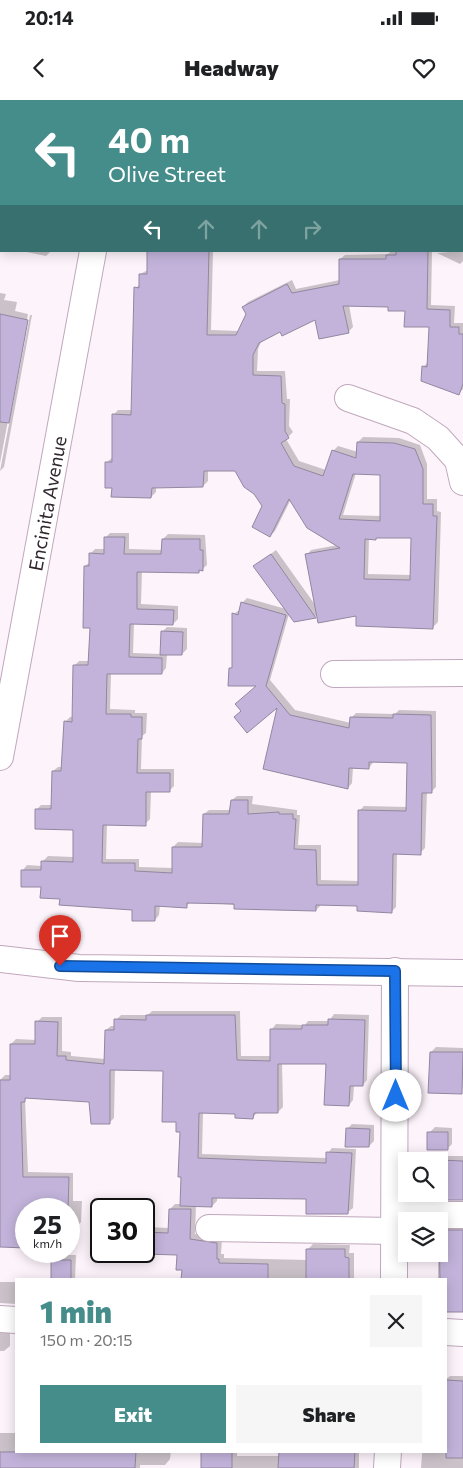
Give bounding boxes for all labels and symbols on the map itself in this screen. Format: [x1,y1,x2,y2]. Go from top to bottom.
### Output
street label: Encinita Avenue [23,434,70,573]
pin [39,915,81,966]
position arrow [369,1069,421,1121]
speed limit sign: 30 [90,1198,155,1263]

